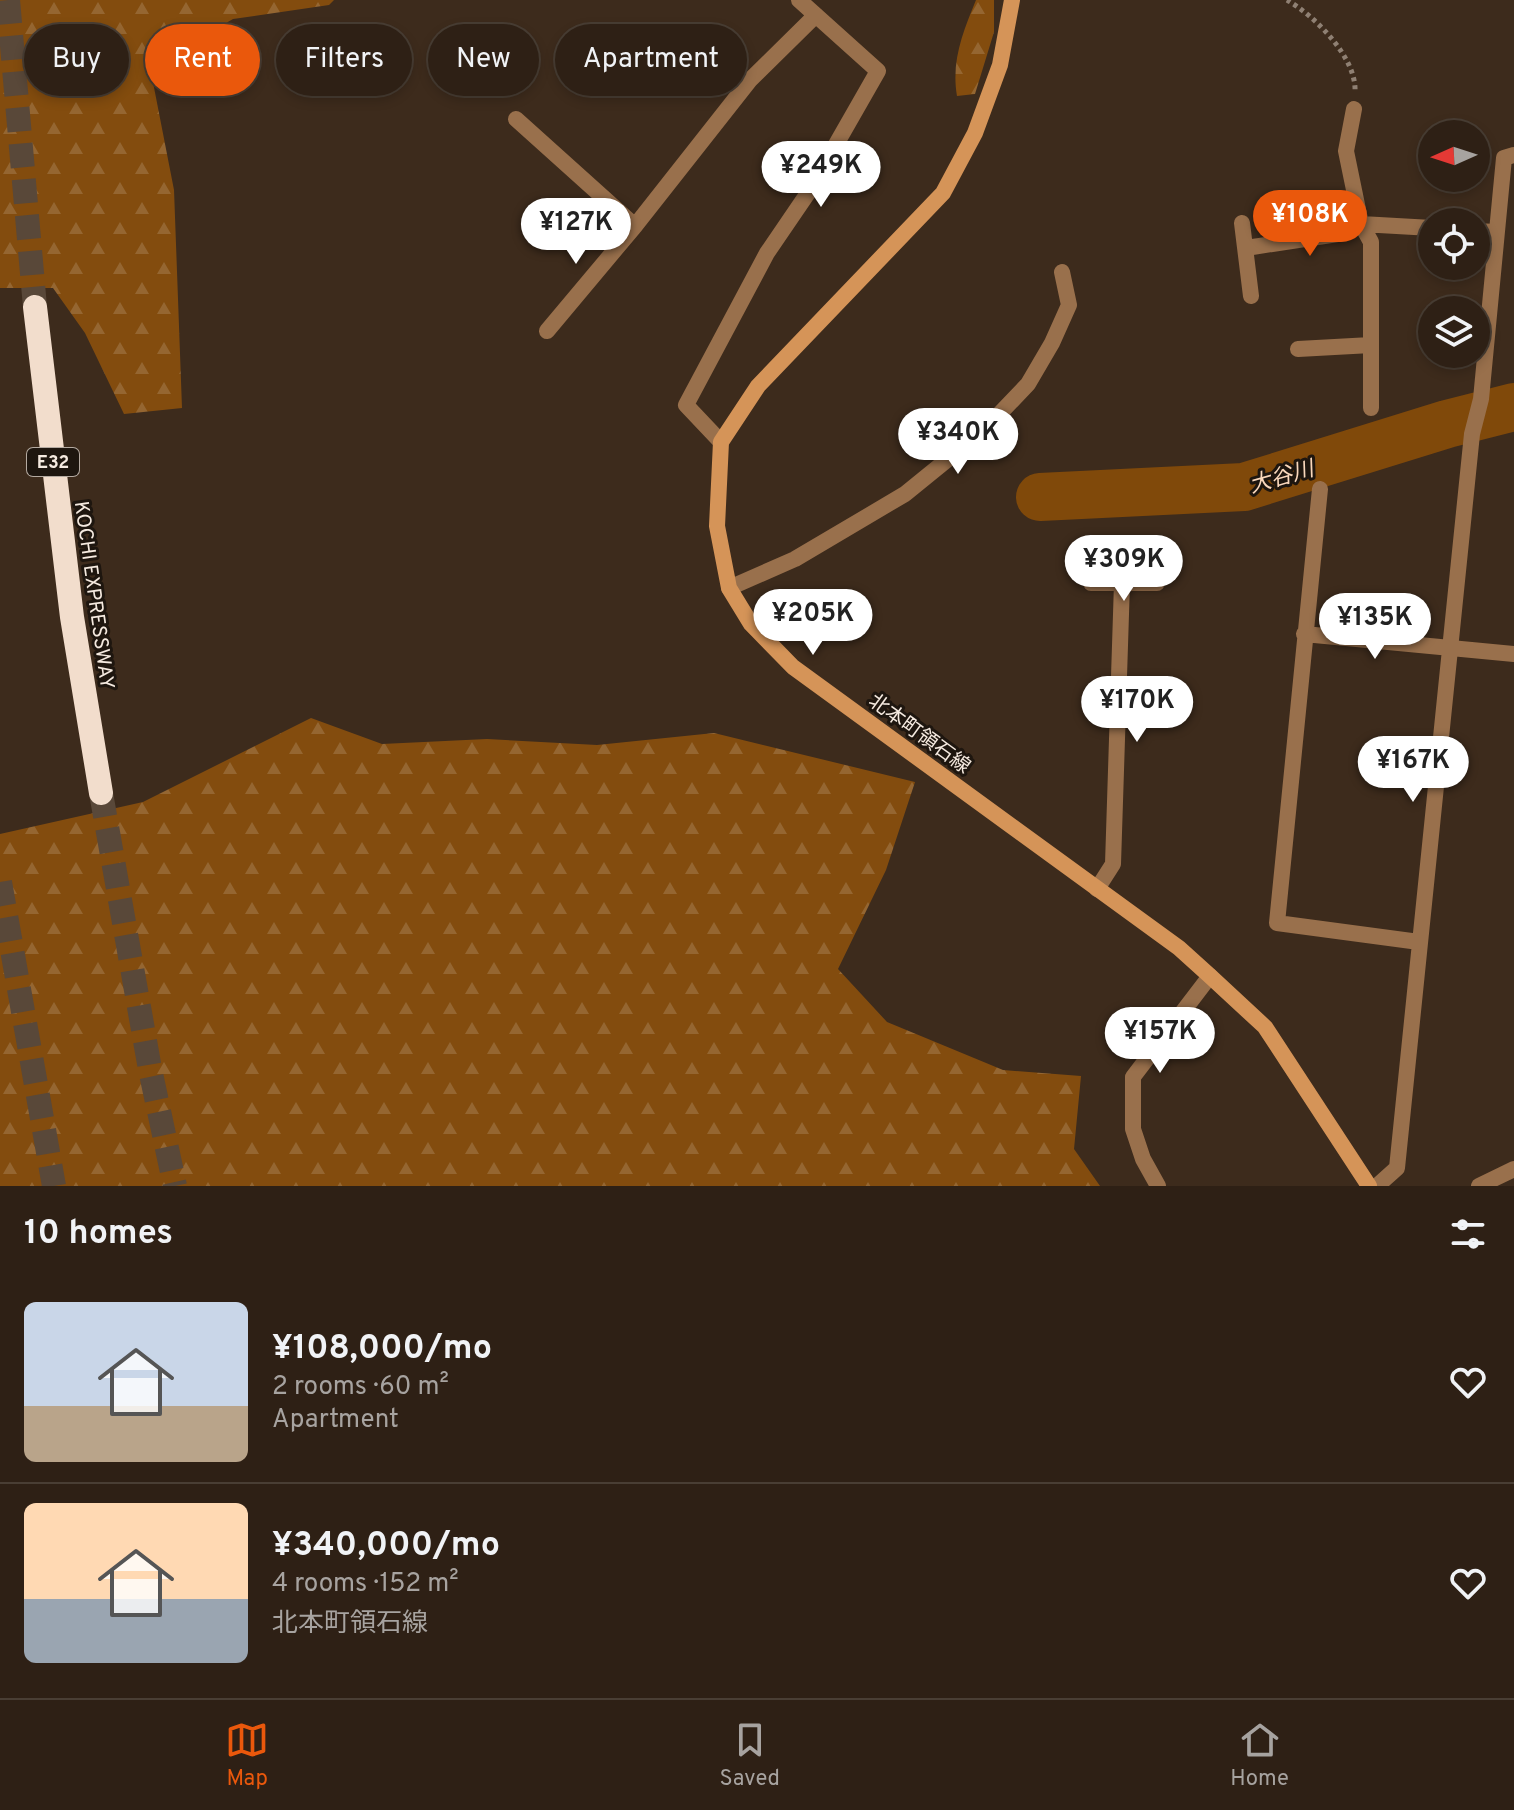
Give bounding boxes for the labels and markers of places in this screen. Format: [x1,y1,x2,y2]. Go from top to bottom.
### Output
pin: ¥249K [765,141,877,209]
pin: ¥108K [1254,190,1366,258]
pin: ¥127K [520,198,632,266]
pin: ¥340K [902,408,1014,476]
pin: ¥309K [1068,535,1180,603]
pin: ¥205K [757,589,869,657]
pin: ¥135K [1319,593,1431,661]
pin: ¥170K [1081,676,1193,744]
pin: ¥167K [1357,736,1469,804]
pin: ¥157K [1104,1007,1216,1075]

